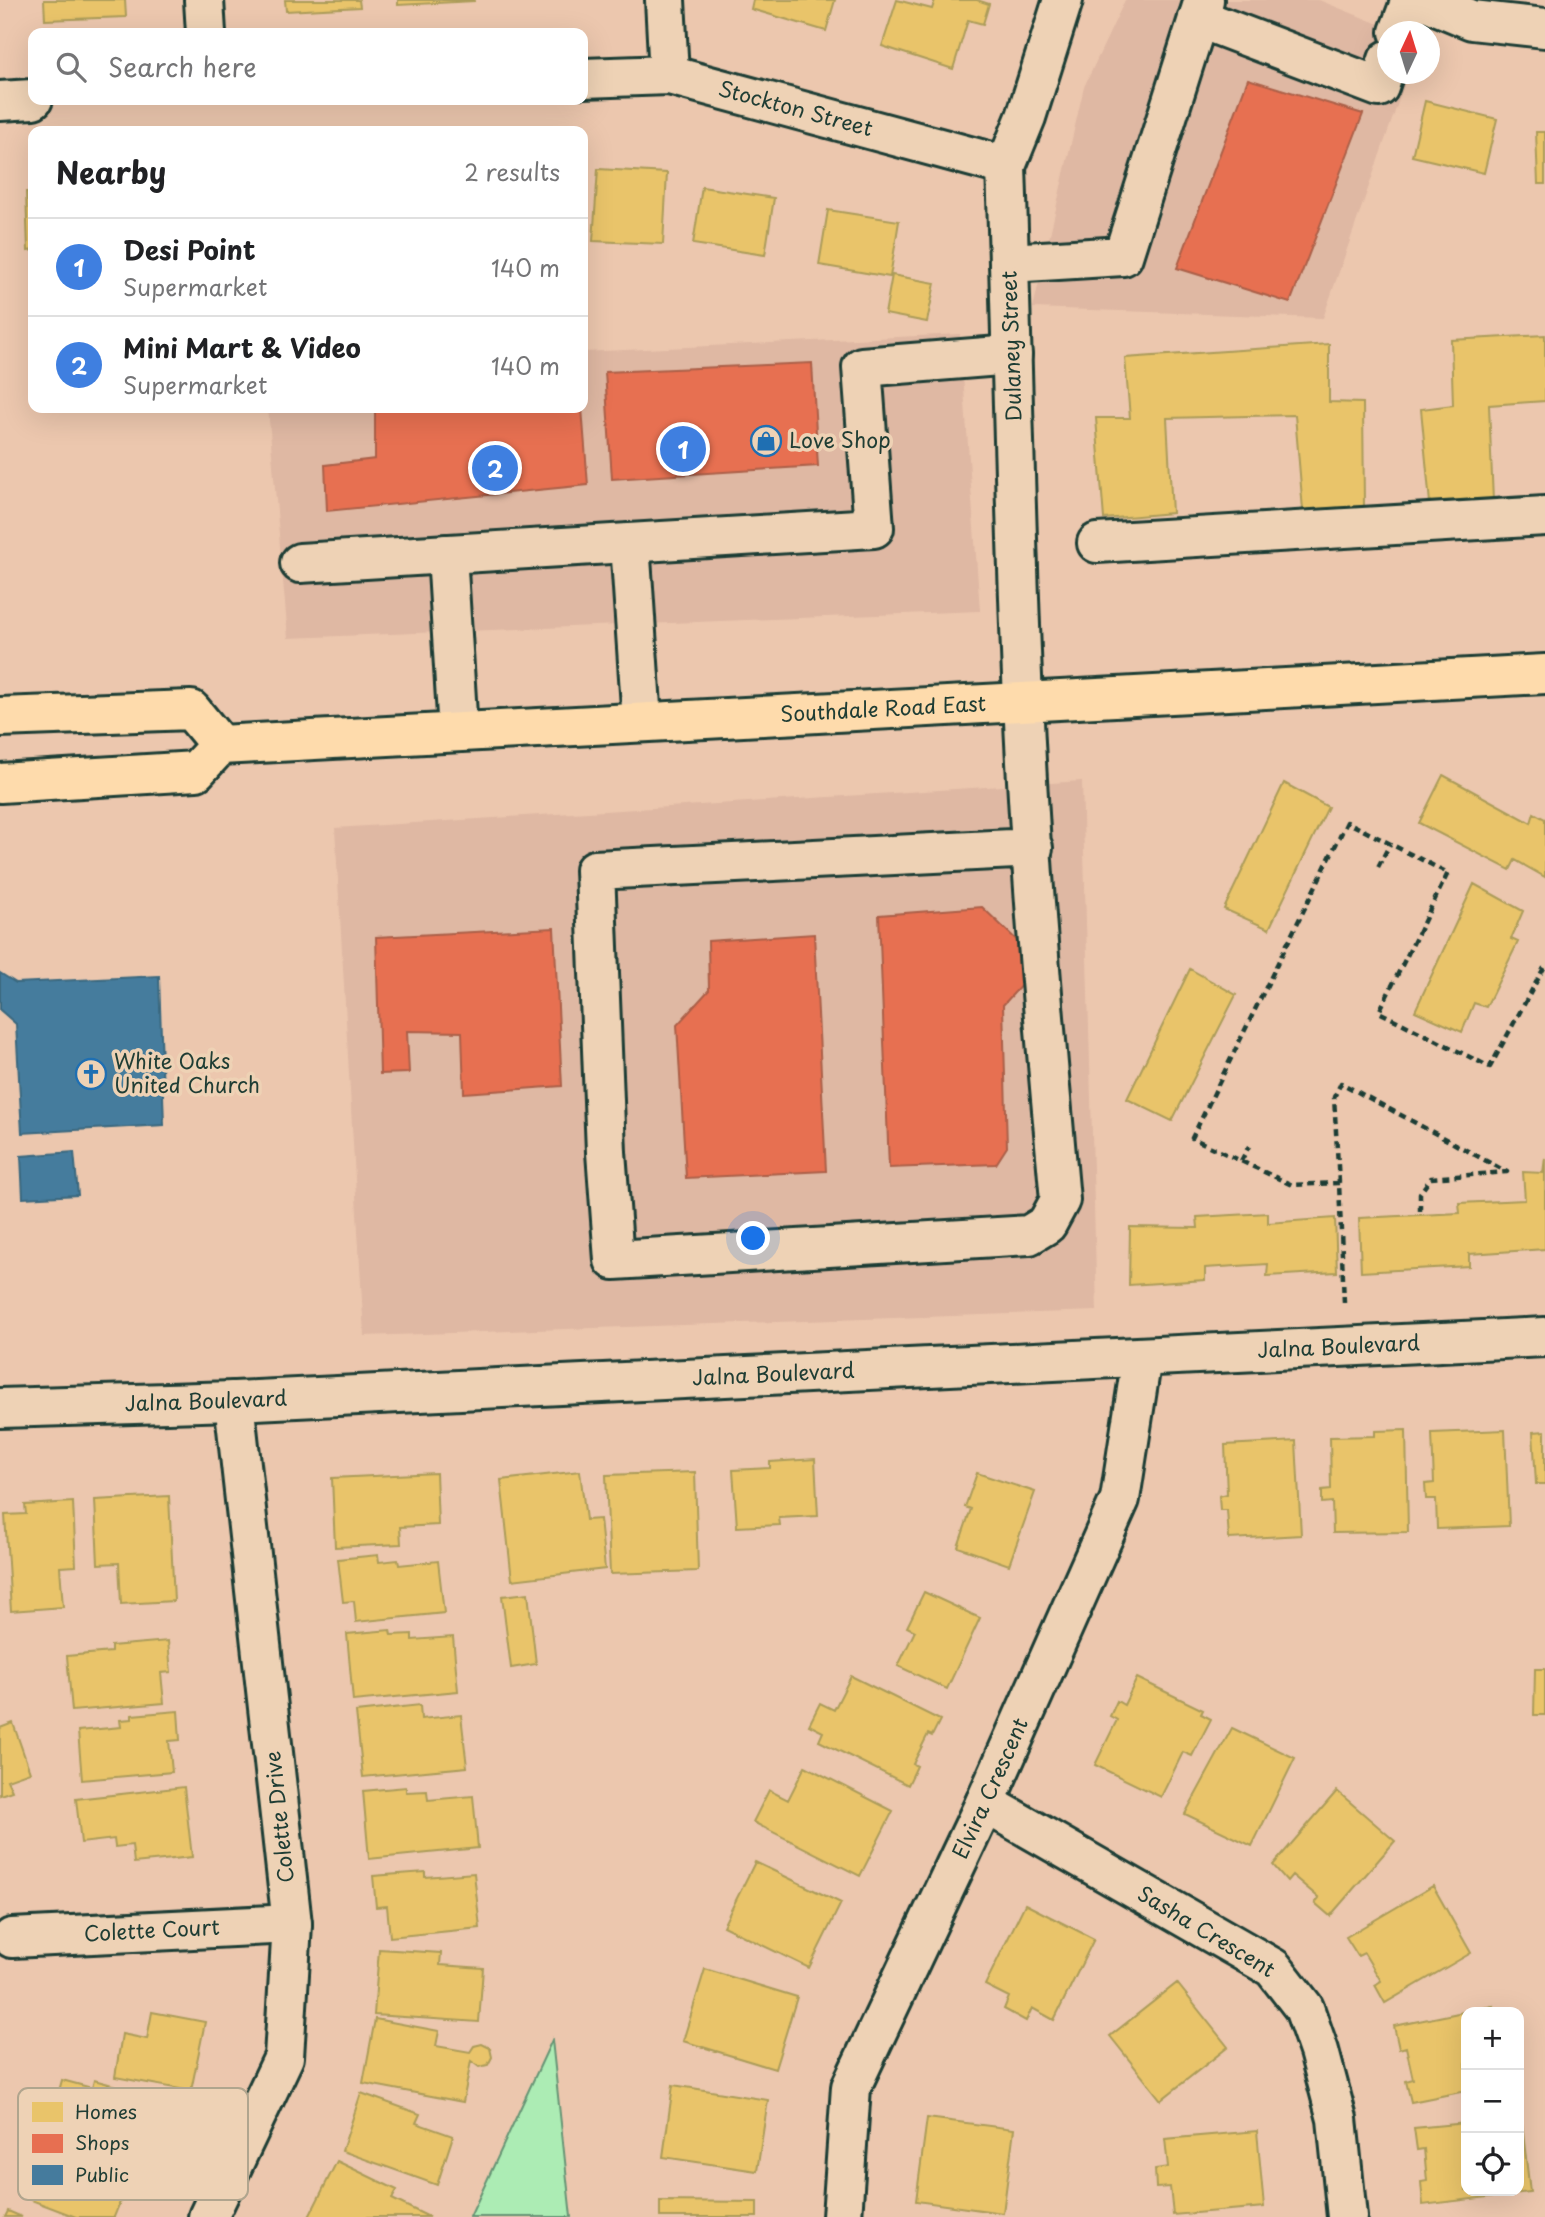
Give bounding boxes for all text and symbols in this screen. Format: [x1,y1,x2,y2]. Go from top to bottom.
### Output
north arrow [1377,21,1440,84]
search box [28,28,588,105]
text: Search here [108,47,257,86]
icon: search [52,48,90,86]
street label: Stockton Street [715,71,877,143]
text: Nearby [56,149,166,194]
text: 2 results [464,154,560,189]
text: Desi Point [123,230,255,269]
text: 1 [74,250,85,285]
text: 140 m [491,250,560,285]
text: Supermarket [123,269,267,304]
street label: Dulaney Street [991,270,1029,422]
text: Mini Mart & Video [123,328,361,367]
text: 2 [71,348,87,383]
text: 140 m [491,348,560,383]
text: Supermarket [123,367,267,402]
pin: 1 [660,423,706,475]
place label: Love Shop [789,423,891,455]
shop icon: Love Shop [749,424,783,458]
pin: 2 [472,442,518,494]
street label: Southdale Road East [780,686,987,729]
place label: White Oaks United Church [114,1044,260,1100]
church icon: White Oaks United Church [74,1057,108,1091]
your location [736,1221,770,1255]
street label: Jalna Boulevard [1257,1325,1421,1365]
street label: Jalna Boulevard [691,1353,855,1393]
street label: Jalna Boulevard [124,1380,288,1418]
street label: Elvira Crescent [943,1712,1035,1864]
street label: Colette Drive [255,1750,301,1885]
street label: Sasha Crescent [1132,1876,1282,1984]
street label: Colette Court [83,1910,220,1948]
map controls [1461,2007,1524,2196]
button: + [1461,2007,1524,2070]
button: − [1461,2070,1524,2133]
legend [18,2088,248,2200]
text: Homes [75,2097,137,2125]
text: Shops [75,2128,129,2156]
button: locate [1461,2133,1524,2196]
text: Public [75,2160,129,2188]

